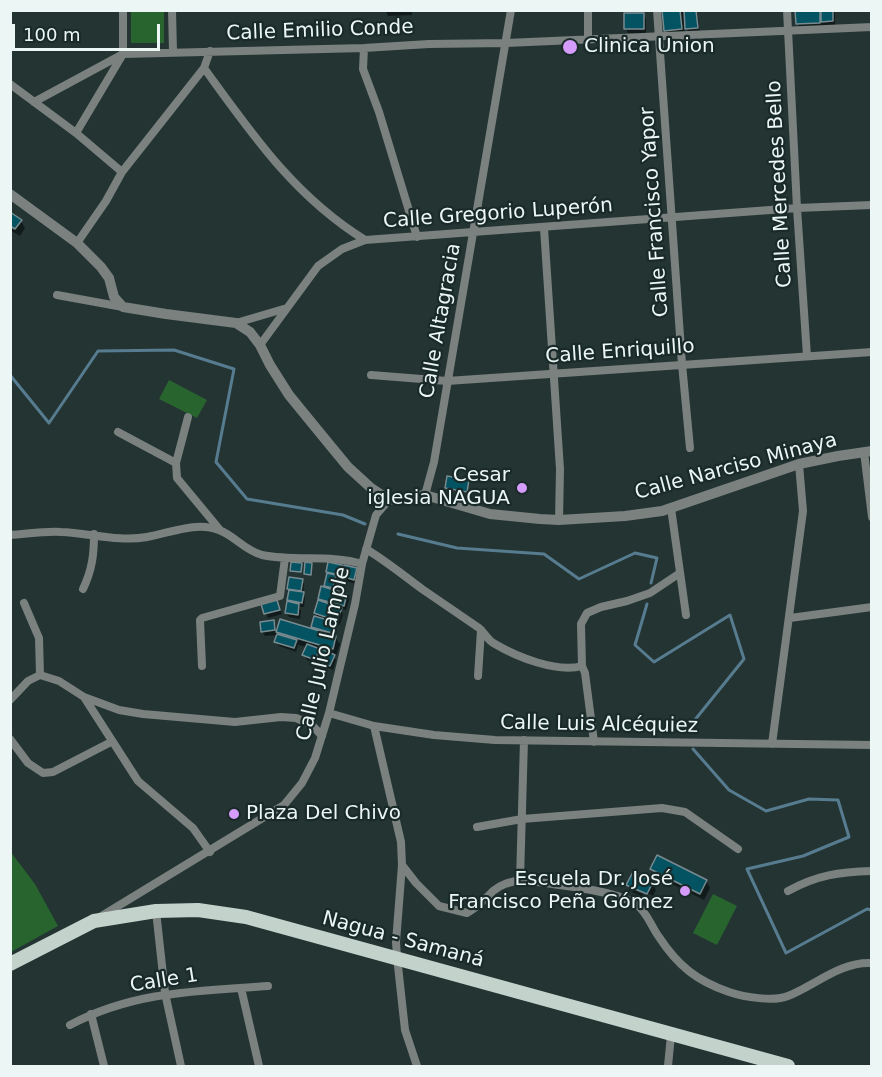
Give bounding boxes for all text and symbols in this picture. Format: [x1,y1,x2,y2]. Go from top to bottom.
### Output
scale bar [15,12,164,50]
street label: Calle Emilio Conde [226,16,414,46]
text: 100 m [23,24,81,45]
place label: Clinica Union [584,35,715,59]
marker: Clinica Union [561,38,579,56]
street label: Calle Mercedes Bello [763,80,797,288]
street label: Calle Francisco Yapor [636,106,674,318]
street label: Calle Gregorio Luperón [382,194,614,234]
street label: Calle Altagracia [416,241,466,401]
street label: Calle Enriquillo [545,335,695,369]
street label: Calle Narciso Minaya [632,428,840,506]
place label: Cesar iglesia NAGUA [367,464,510,511]
marker: Cesar iglesia NAGUA [515,481,529,495]
street label: Calle Julio Lample [292,565,356,743]
street label: Calle Luis Alcéquiez [500,711,698,739]
place label: Plaza Del Chivo [246,802,401,826]
marker: Plaza Del Chivo [227,807,241,821]
place label: Escuela Dr. José Francisco Peña Gómez [448,868,673,915]
marker: Escuela Dr. José Francisco Peña Gómez [678,884,692,898]
street label: Nagua - Samaná [320,907,486,973]
street label: Calle 1 [128,964,200,998]

